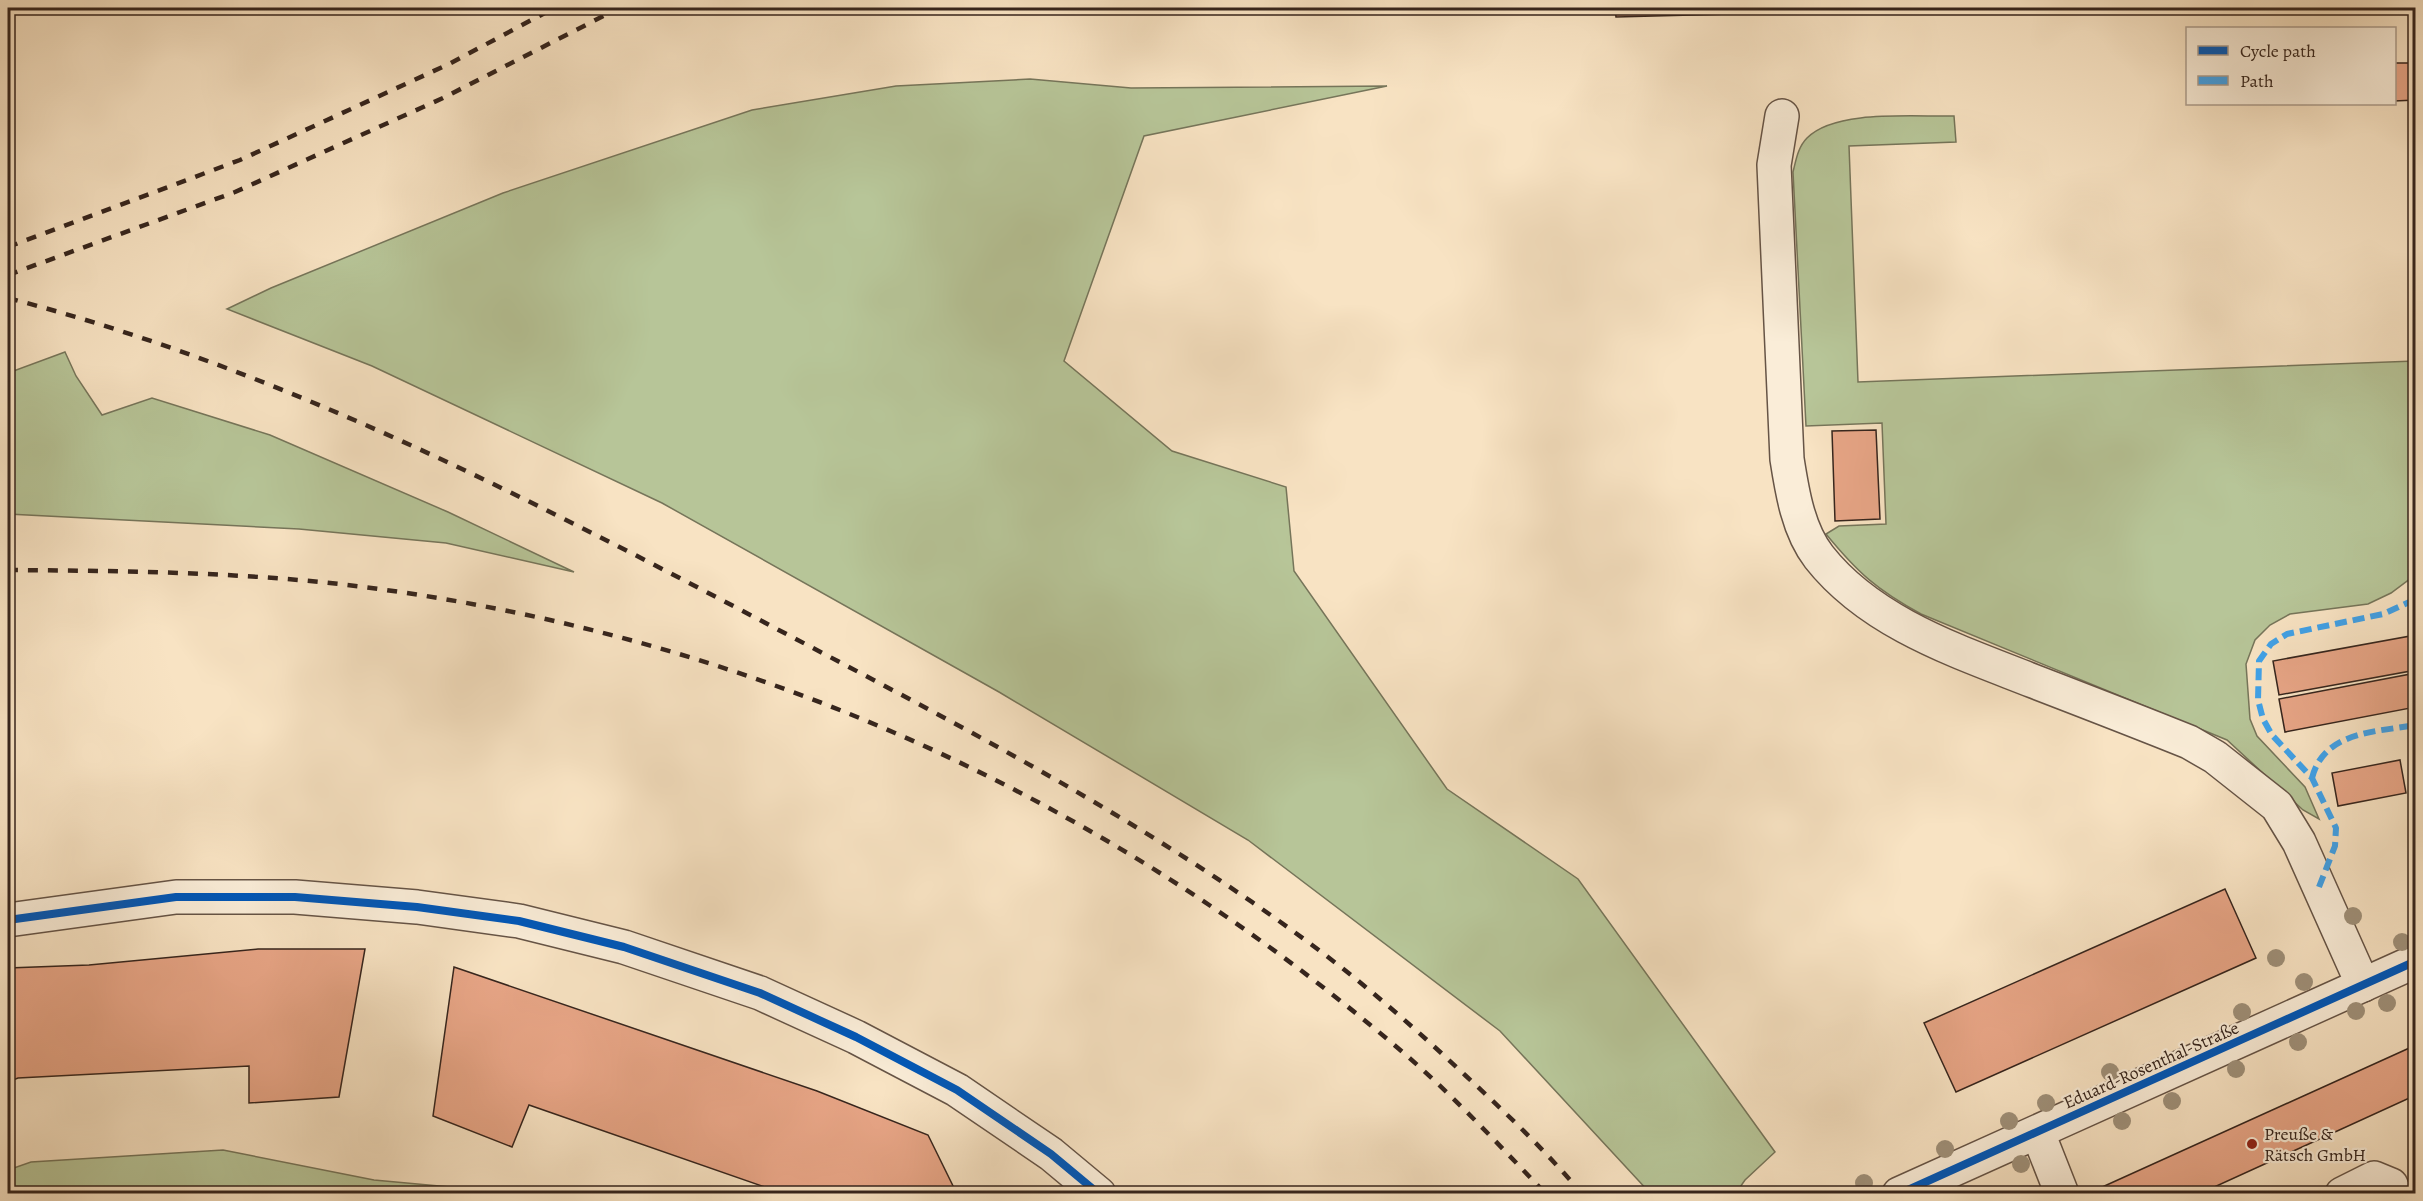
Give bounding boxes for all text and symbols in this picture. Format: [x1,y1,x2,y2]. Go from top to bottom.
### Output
legend [2186,27,2396,105]
text: Cycle path [2240,39,2316,63]
text: Path [2240,69,2274,93]
street label: Eduard-Rosenthal-Straße [2059,1015,2243,1115]
place label: Preuße & Rätsch GmbH [2264,1122,2366,1167]
marker: Preuße & Rätsch GmbH [2245,1137,2259,1151]

